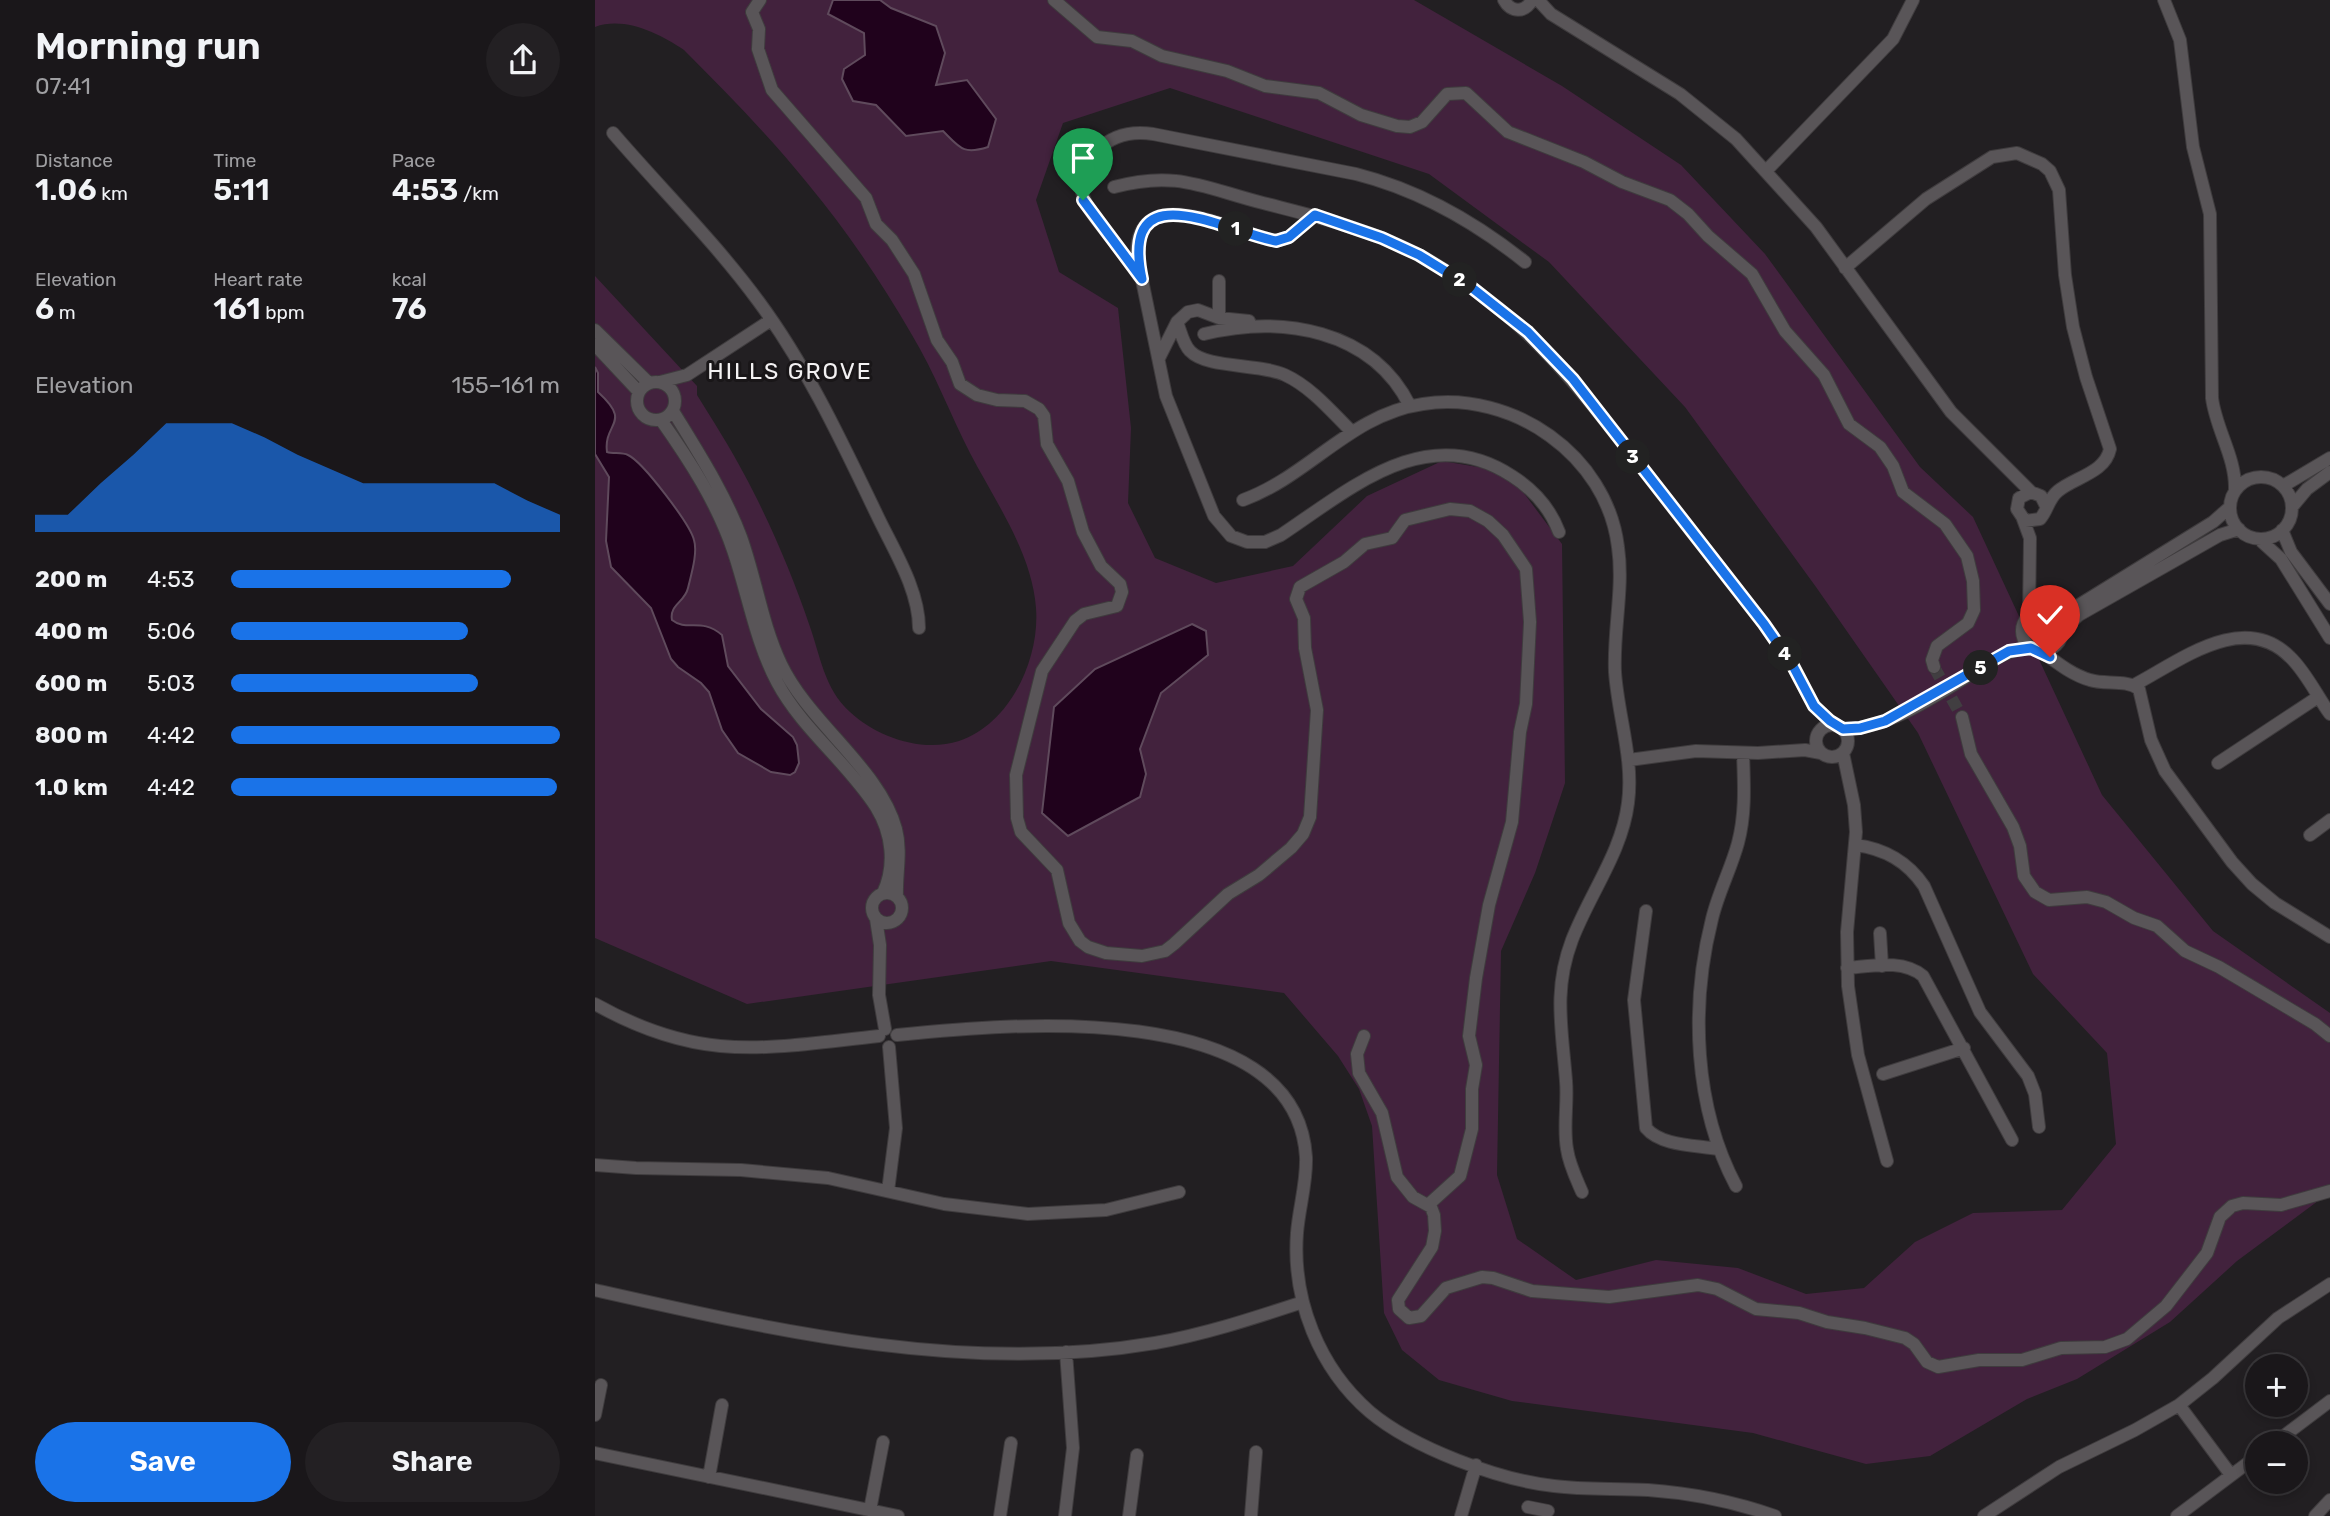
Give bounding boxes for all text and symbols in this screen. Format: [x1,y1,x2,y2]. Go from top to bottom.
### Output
text: Morning run [35,23,261,69]
button: share [486,23,560,97]
text: 07:41 [35,72,91,100]
pin [1053,128,1113,200]
icon: arrive [1064,139,1102,177]
text: Distance [35,149,113,172]
text: Time [213,149,256,172]
text: Pace [392,149,435,172]
text: 1.06 [35,172,97,208]
text: 5:11 [213,172,270,208]
text: 4:53 [392,172,458,208]
text: km [97,182,128,205]
text: /km [458,182,499,205]
pin: 1 [1219,212,1253,246]
text: 1 [1231,217,1240,240]
pin: 2 [1443,262,1477,298]
text: Elevation [35,268,116,291]
text: Heart rate [213,268,303,291]
text: kcal [392,268,427,291]
text: 2 [1453,268,1466,291]
text: 6 [35,291,54,327]
text: 161 [213,291,261,327]
text: 76 [392,291,427,327]
text: m [54,301,76,324]
text: bpm [261,301,305,324]
district label: HILLS GROVE [707,357,873,385]
text: Elevation [35,371,134,399]
text: 155–161 m [451,371,560,399]
pin: 3 [1615,440,1651,475]
text: 3 [1626,445,1639,468]
text: 200 m [35,565,107,593]
text: 4:53 [147,565,195,593]
pin [2020,585,2080,657]
icon: check [2031,596,2069,634]
text: 400 m [35,617,108,645]
text: 5:06 [147,617,195,645]
pin: 4 [1767,636,1803,672]
text: 4 [1778,642,1791,665]
pin: 5 [1963,650,1999,686]
text: 5 [1974,656,1987,679]
text: 600 m [35,669,107,697]
text: 5:03 [147,669,195,697]
text: 800 m [35,721,108,749]
text: 4:42 [147,721,195,749]
text: 1.0 km [35,773,108,801]
text: 4:42 [147,773,195,801]
map controls [2245,1354,2308,1494]
button: + [2245,1354,2308,1417]
button: Save [35,1422,291,1502]
button: Share [305,1422,560,1502]
button: − [2245,1431,2308,1494]

